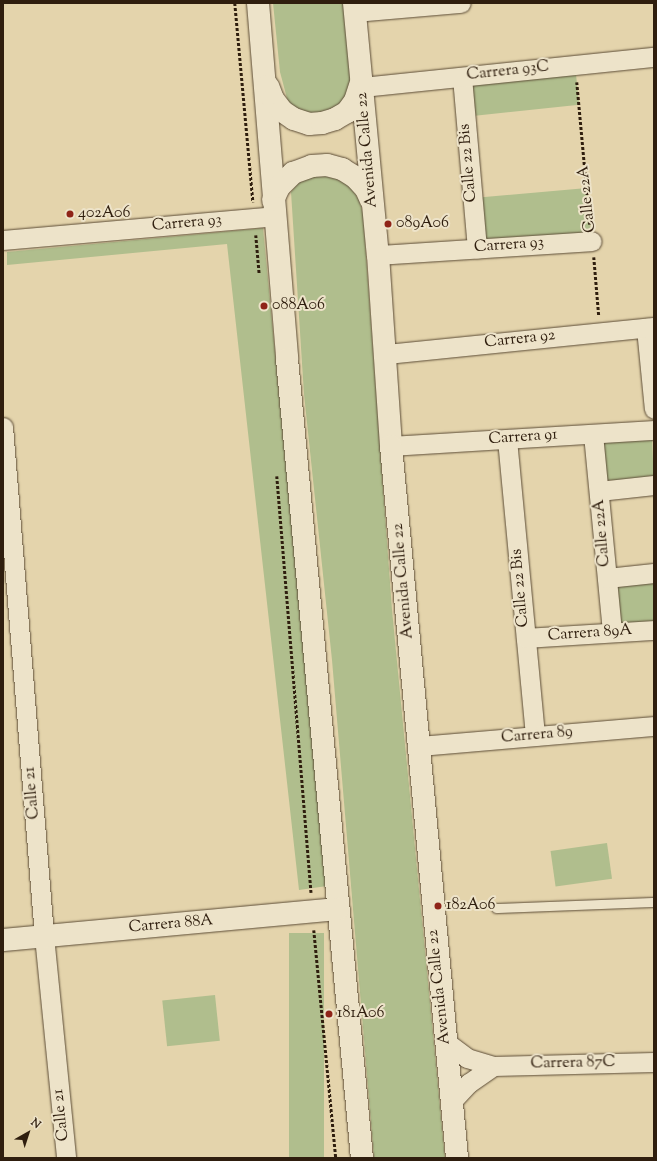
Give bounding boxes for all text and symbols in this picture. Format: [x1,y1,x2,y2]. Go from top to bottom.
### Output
street label: Carrera 93C [466,58,550,86]
street label: Avenida Calle 22 [353,91,383,209]
street label: Calle 22 Bis [456,123,482,203]
street label: Calle 22A [575,164,601,234]
place label: 402A06 [78,204,130,224]
marker: 402A06 [65,209,75,219]
street label: Carrera 93 [151,211,223,237]
place label: 089A06 [396,214,449,234]
marker: 089A06 [383,219,393,229]
street label: Carrera 93 [473,234,545,258]
place label: 088A06 [272,296,325,316]
marker: 088A06 [259,301,269,311]
street label: Carrera 92 [484,327,556,353]
street label: Carrera 91 [488,426,558,450]
street label: Calle 22A [590,498,616,568]
street label: Avenida Calle 22 [389,522,419,640]
street label: Calle 22 Bis [508,548,534,628]
street label: Carrera 89A [547,621,633,647]
street label: Carrera 89 [500,723,574,749]
street label: Calle 21 [21,766,45,820]
place label: 182A06 [446,896,495,916]
marker: 182A06 [433,901,443,911]
street label: Carrera 88A [128,912,214,938]
street label: Avenida Calle 22 [424,928,456,1046]
place label: 181A06 [337,1004,385,1024]
marker: 181A06 [324,1009,334,1019]
street label: Carrera 87C [530,1054,616,1074]
street label: Calle 21 [50,1088,74,1142]
north arrow [8,1113,48,1153]
text: N [27,1115,44,1133]

